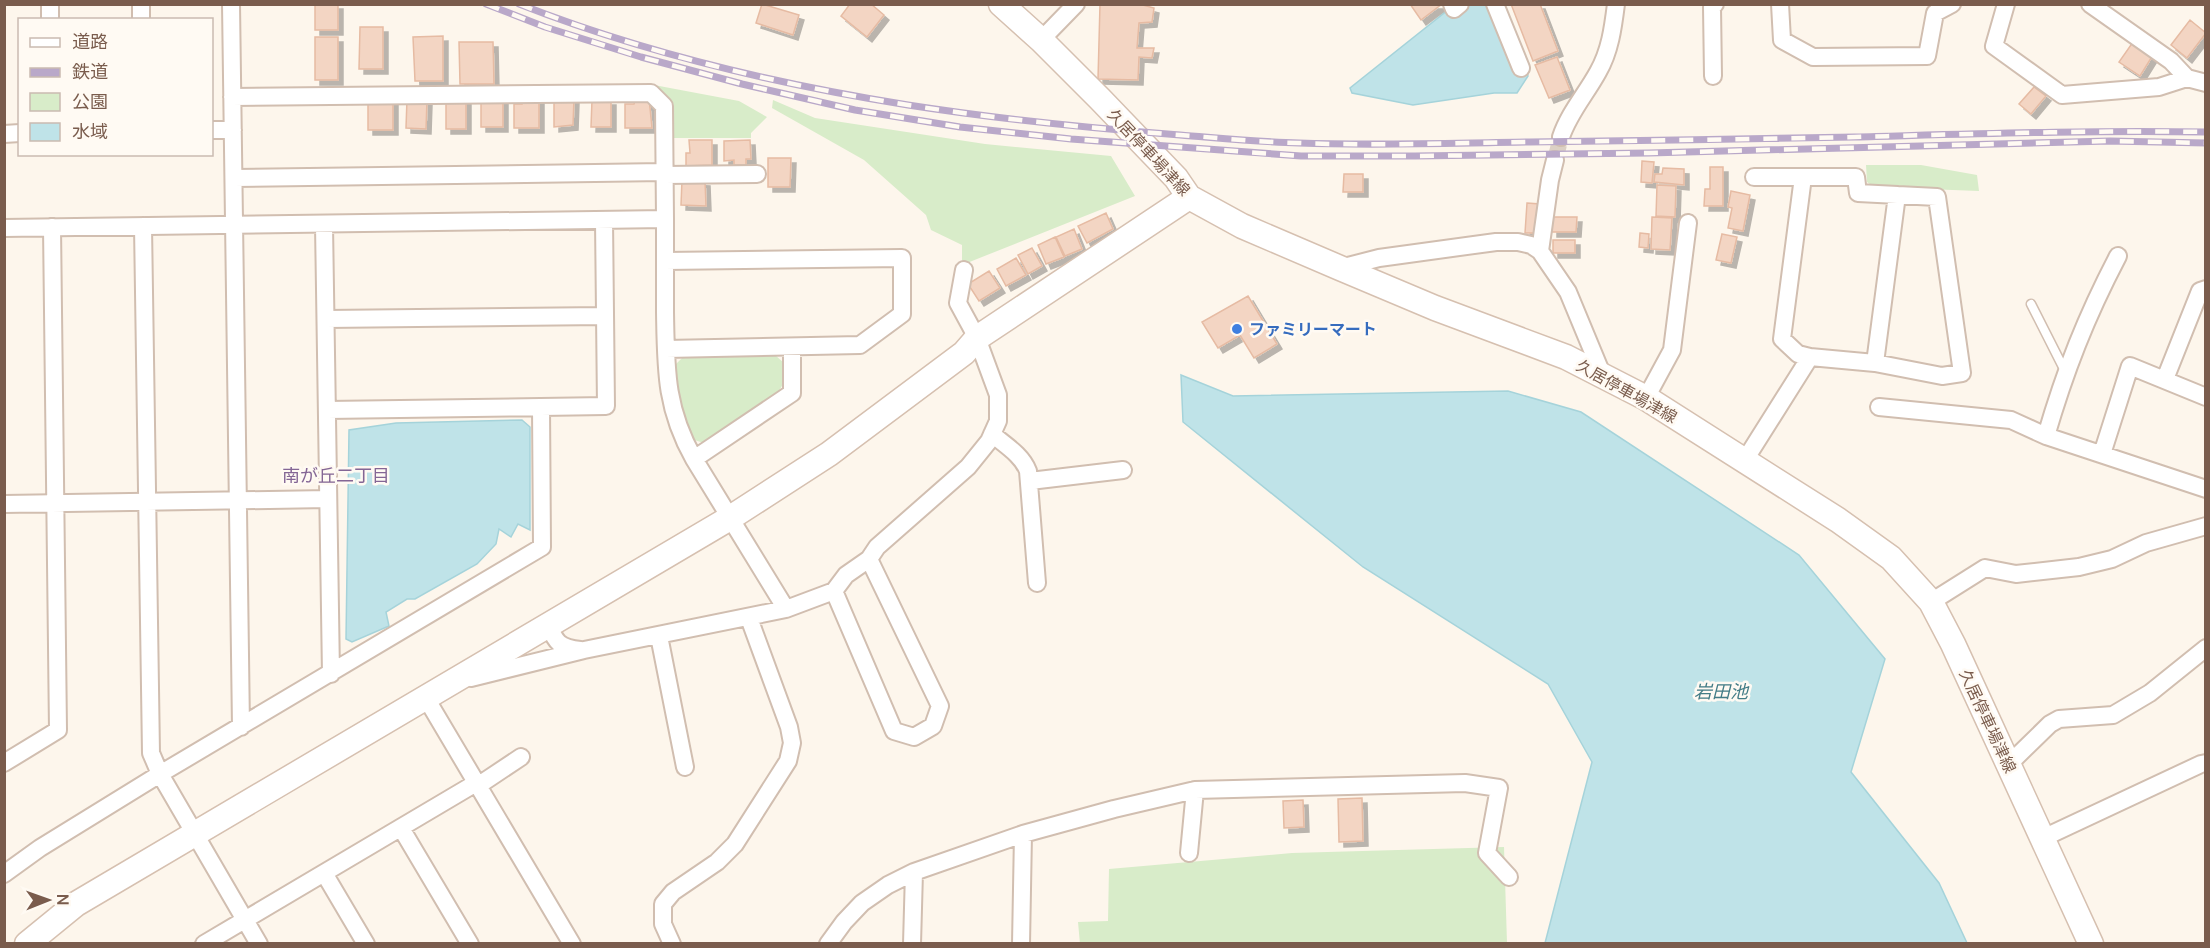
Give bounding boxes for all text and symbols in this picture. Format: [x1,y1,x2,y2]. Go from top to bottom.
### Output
legend [18,18,213,156]
text: 道路 [72,29,108,53]
text: 鉄道 [72,59,108,83]
text: 公園 [72,89,108,113]
street label: 久居停車場津線 [1103,104,1195,200]
text: 水域 [72,119,108,143]
place label: ファミリーマート [1249,318,1377,340]
marker: ファミリーマート [1230,322,1244,336]
street label: 久居停車場津線 [1573,354,1681,428]
district label: 南が丘二丁目 [282,463,390,487]
street label: 久居停車場津線 [1954,666,2022,776]
water label: 岩田池 [1694,679,1750,703]
north arrow [18,870,78,930]
text: N [52,894,74,906]

